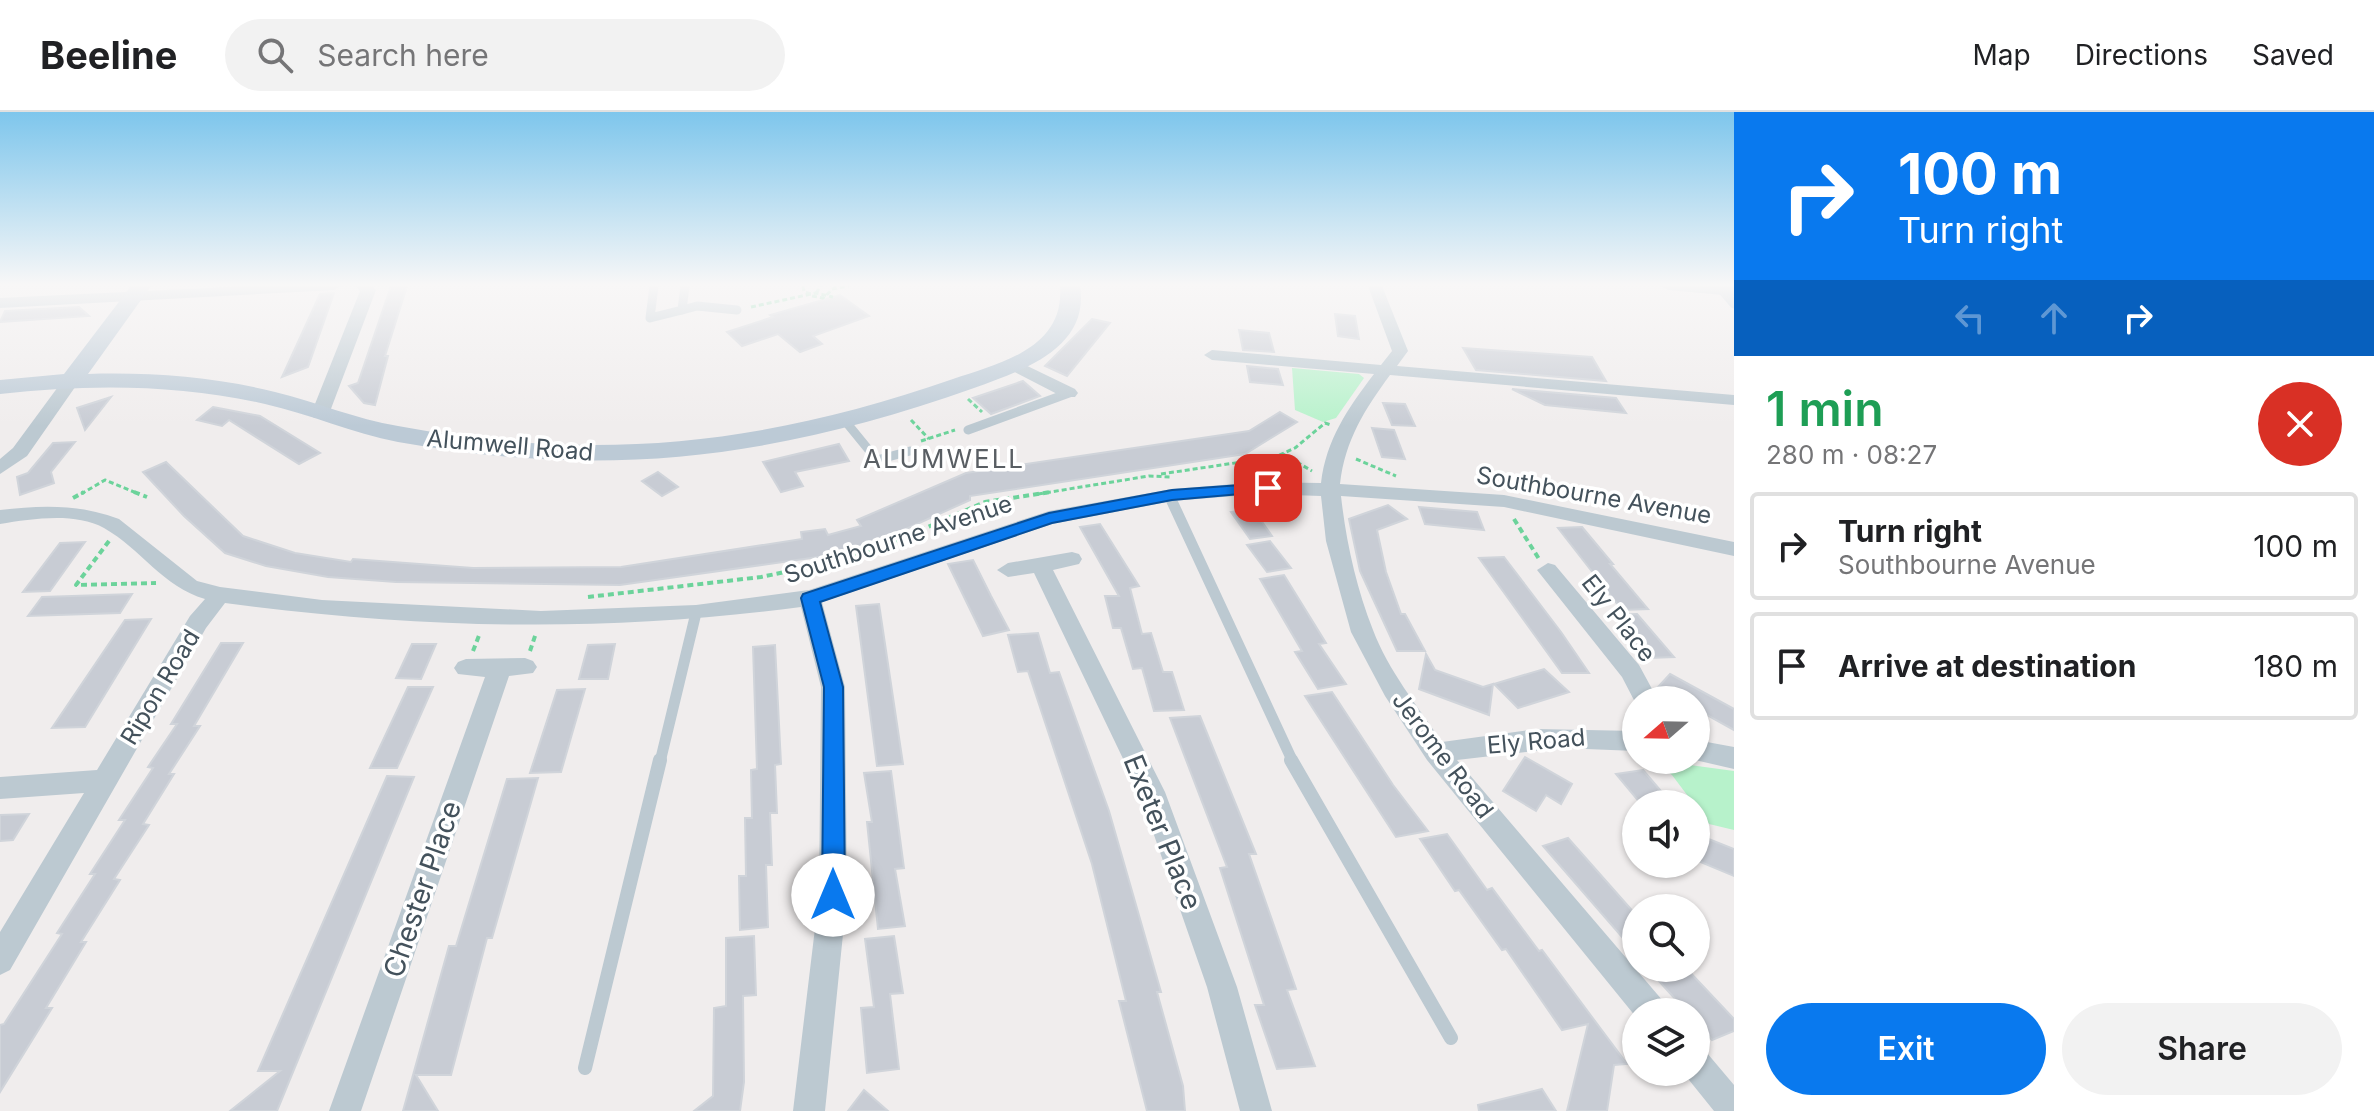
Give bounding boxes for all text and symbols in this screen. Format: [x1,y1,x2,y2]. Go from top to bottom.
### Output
search box [225,19,785,91]
text: Beeline [40,32,177,78]
icon: search [253,33,297,77]
text: Search here [317,37,489,73]
text: Map [1972,38,2031,72]
text: Directions [2075,38,2208,72]
text: Saved [2252,38,2334,72]
text: 100 m [1898,140,2062,208]
icon: right [1766,144,1870,248]
text: Turn right [1898,208,2063,252]
icon: left [1948,296,1992,340]
icon: ahead [2032,296,2076,340]
icon: right [2116,296,2160,340]
text: 1 min [1766,379,1884,438]
button: close [2258,382,2342,466]
street label: Alumwell Road [426,423,594,467]
text: 280 m · 08:27 [1766,439,1937,470]
district label: ALUMWELL [863,443,1025,474]
pin [1234,454,1302,522]
street label: Southbourne Avenue [1474,460,1714,530]
icon: arrive [1246,466,1290,510]
street label: Southbourne Avenue [780,488,1016,590]
text: Turn right [1838,513,1982,549]
icon: right [1770,524,1814,568]
text: 100 m [2253,528,2338,564]
text: Southbourne Avenue [1838,549,2096,580]
street label: Ely Place [1576,569,1662,667]
street label: Ripon Road [114,624,206,750]
icon: arrive [1770,644,1814,688]
text: Arrive at destination [1838,648,2136,684]
text: 180 m [2254,648,2338,684]
street label: Jerome Road [1386,686,1500,824]
north arrow [1622,686,1710,774]
map controls [1622,686,1710,1086]
street label: Ely Road [1486,722,1586,760]
street label: Exeter Place [1116,750,1210,914]
button: sound [1622,790,1710,878]
street label: Chester Place [376,796,468,982]
position arrow [791,853,875,937]
button: search [1622,894,1710,982]
button: layers [1622,998,1710,1086]
button: Exit [1766,1003,2046,1095]
button: Share [2062,1003,2342,1095]

